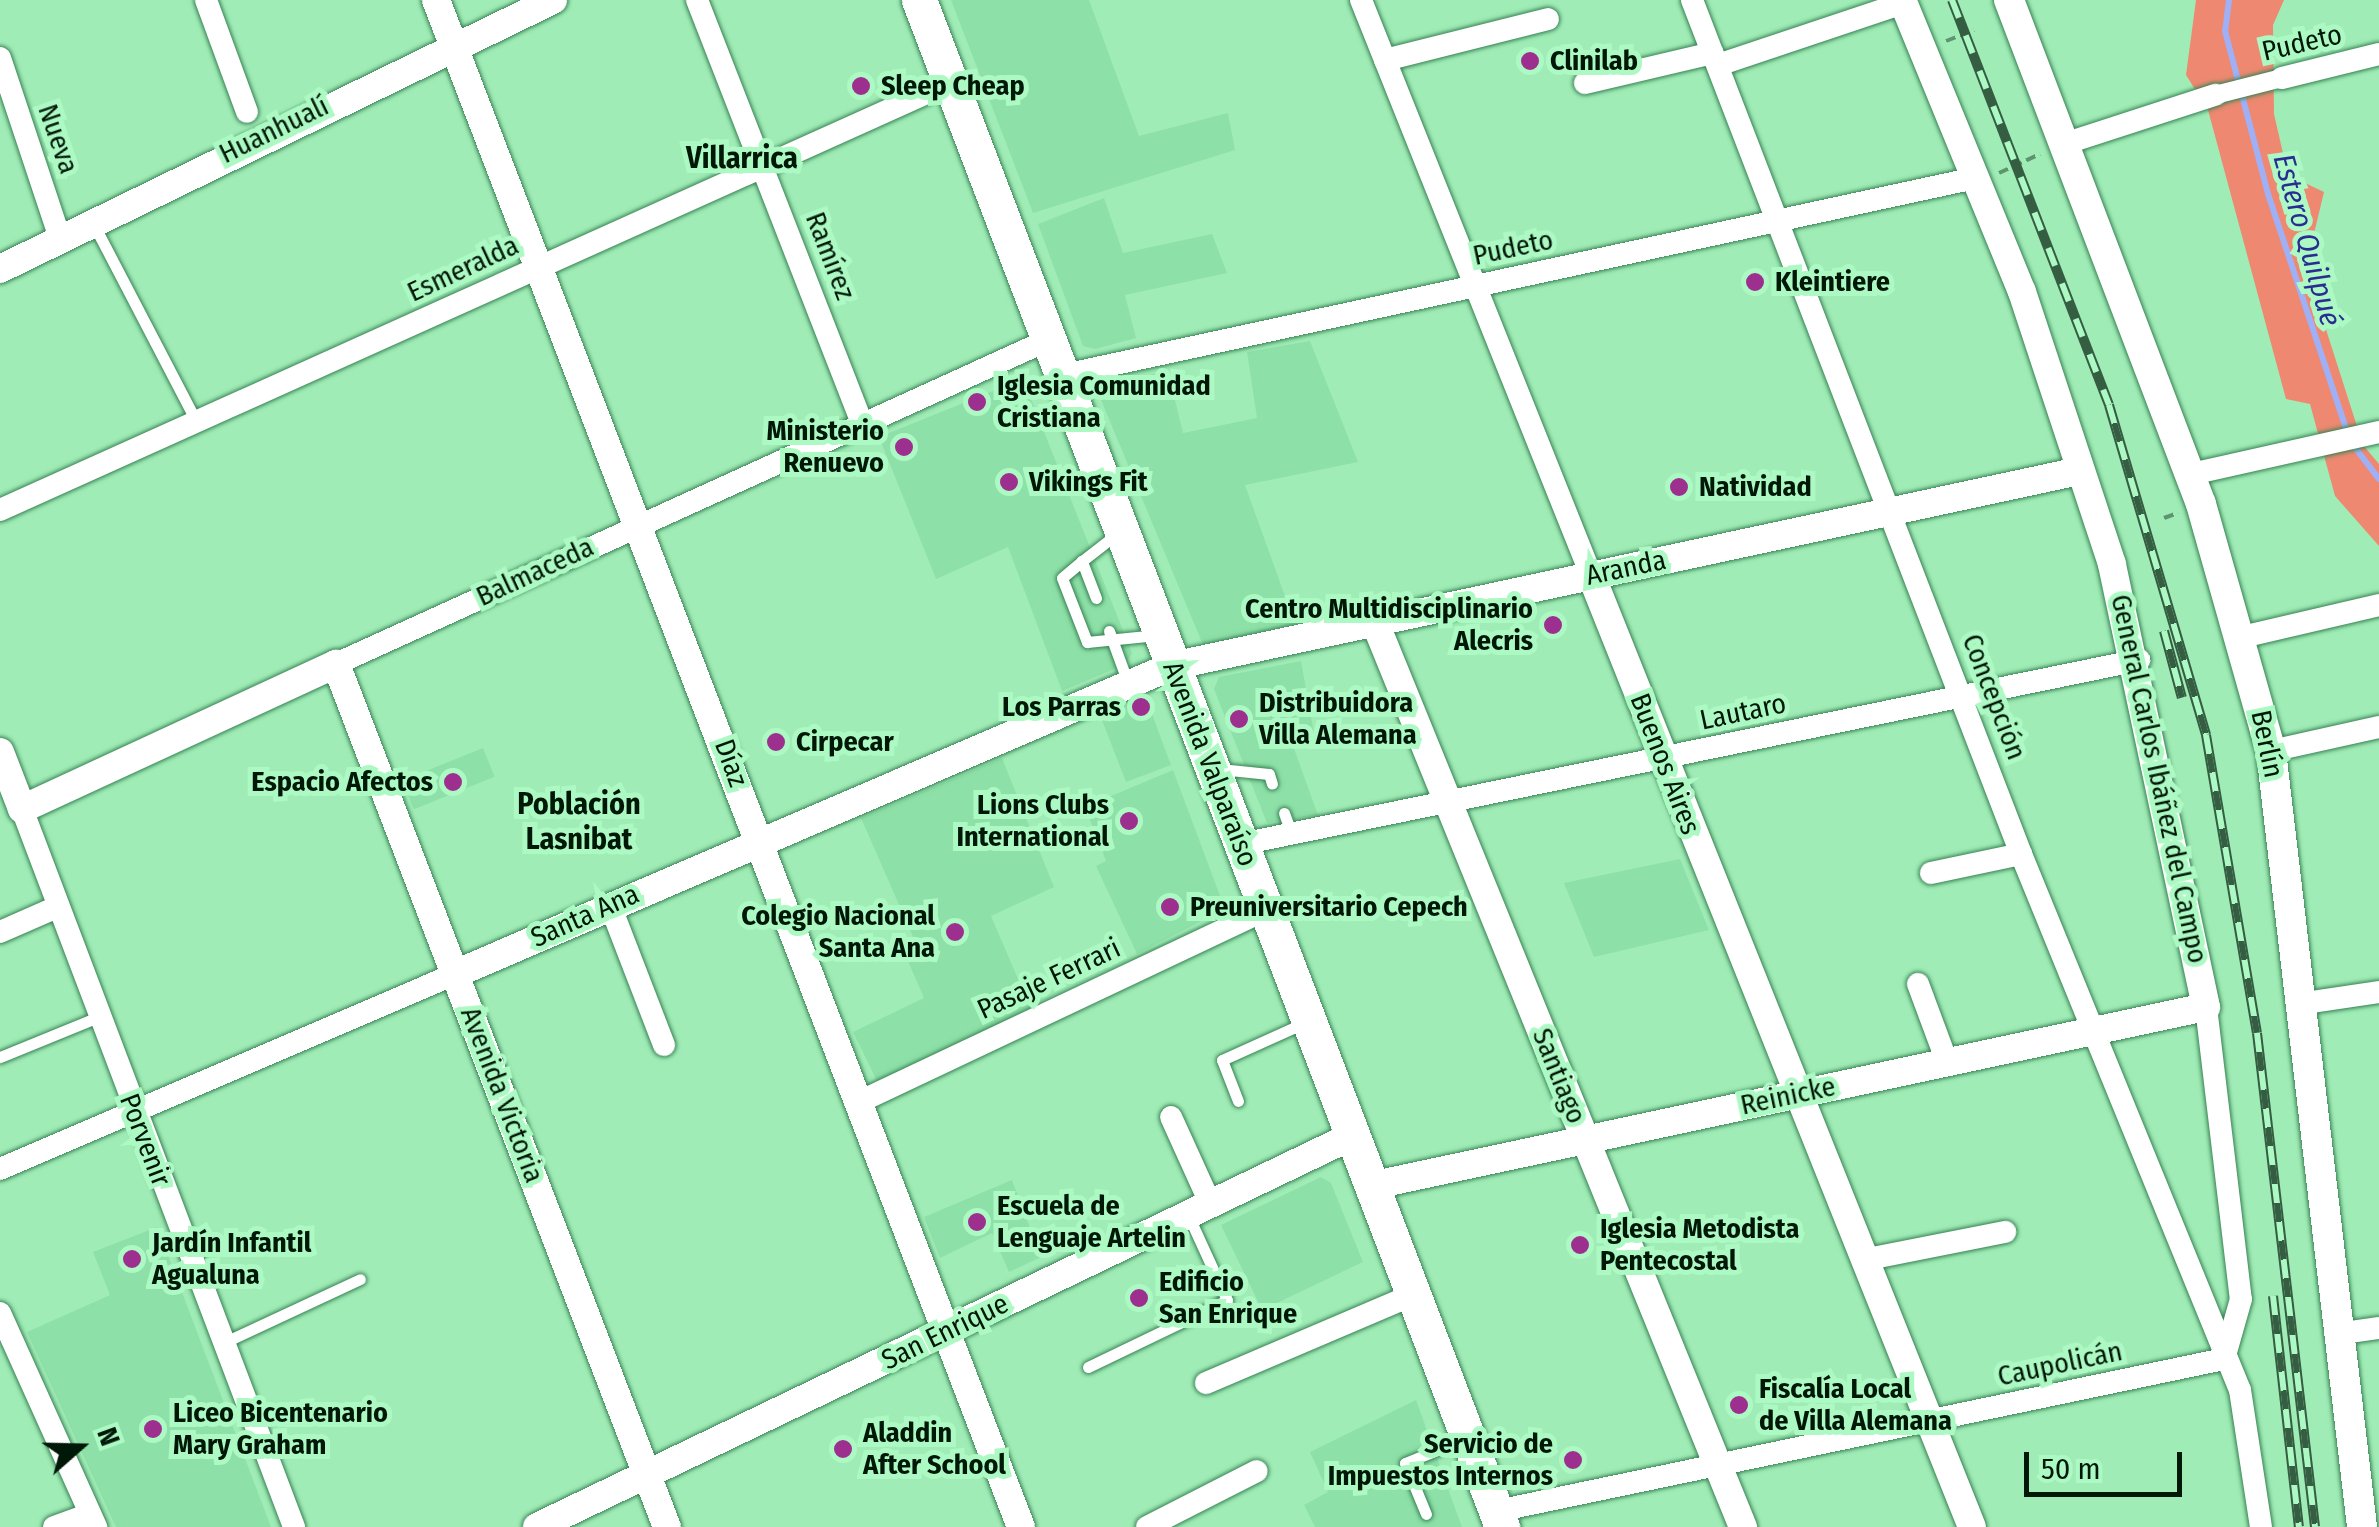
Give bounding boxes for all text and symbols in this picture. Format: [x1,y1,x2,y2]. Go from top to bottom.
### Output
street label: Pudeto [2259,18,2345,68]
place label: Clinilab [1550,44,1638,78]
marker: Clinilab [1519,50,1541,72]
place label: Sleep Cheap [881,69,1025,103]
marker: Sleep Cheap [850,75,872,97]
street label: Huanhualí [214,89,334,171]
street label: Nueva [31,100,85,178]
district label: Villarrica [686,140,798,176]
water label: Estero Quilpué [2265,150,2349,330]
street label: Ramírez [798,208,862,304]
street label: Pudeto [1470,223,1556,273]
street label: Esmeralda [402,229,524,309]
place label: Kleintiere [1775,265,1890,299]
marker: Kleintiere [1744,271,1766,293]
place label: Iglesia Comunidad Cristiana [997,369,1211,435]
marker: Iglesia Comunidad Cristiana [966,391,988,413]
place label: Ministerio Renuevo [766,414,884,480]
marker: Ministerio Renuevo [893,436,915,458]
place label: Vikings Fit [1029,465,1148,499]
place label: Natividad [1699,470,1812,504]
marker: Vikings Fit [998,471,1020,493]
marker: Natividad [1668,476,1690,498]
street label: Balmaceda [471,530,599,614]
street label: Aranda [1583,543,1669,593]
place label: Centro Multidisciplinario Alecris [1245,592,1533,658]
street label: General Carlos Ibáñez del Campo [2103,592,2215,966]
marker: Centro Multidisciplinario Alecris [1542,614,1564,636]
street label: Concepción [1955,629,2033,765]
street label: Avenida Valparaíso [1155,657,1265,871]
place label: Distribuidora Villa Alemana [1259,686,1417,752]
street label: Lautaro [1697,687,1789,737]
street label: Buenos Aires [1623,689,1707,839]
place label: Los Parras [1002,690,1121,724]
marker: Los Parras [1130,696,1152,718]
street label: Berlín [2243,707,2291,781]
marker: Distribuidora Villa Alemana [1228,708,1250,730]
place label: Cirpecar [796,725,894,759]
marker: Cirpecar [765,731,787,753]
street label: Díaz [707,735,755,791]
place label: Espacio Afectos [251,765,433,799]
marker: Espacio Afectos [442,771,464,793]
district label: Población Lasnibat [517,786,641,856]
place label: Lions Clubs International [956,788,1109,854]
marker: Lions Clubs International [1118,810,1140,832]
street label: Santa Ana [526,877,644,955]
place label: Preuniversitario Cepech [1190,890,1468,924]
marker: Preuniversitario Cepech [1159,896,1181,918]
place label: Colegio Nacional Santa Ana [741,899,935,965]
marker: Colegio Nacional Santa Ana [944,921,966,943]
street label: Pasaje Ferrari [972,931,1126,1027]
street label: Avenida Victoria [453,1002,551,1188]
street label: Santiago [1525,1024,1593,1128]
street label: Reinicke [1737,1070,1839,1122]
street label: Porvenir [112,1089,178,1191]
place label: Escuela de Lenguaje Artelin [997,1189,1186,1255]
marker: Escuela de Lenguaje Artelin [966,1211,988,1233]
place label: Iglesia Metodista Pentecostal [1600,1212,1799,1278]
place label: Jardín Infantil Agualuna [152,1226,311,1292]
marker: Iglesia Metodista Pentecostal [1569,1234,1591,1256]
marker: Jardín Infantil Agualuna [121,1248,143,1270]
place label: Edificio San Enrique [1159,1265,1297,1331]
street label: San Enrique [876,1287,1014,1377]
marker: Edificio San Enrique [1128,1287,1150,1309]
street label: Caupolicán [1995,1334,2125,1394]
place label: Fiscalía Local de Villa Alemana [1759,1372,1952,1438]
marker: Fiscalía Local de Villa Alemana [1728,1394,1750,1416]
place label: Liceo Bicentenario Mary Graham [173,1396,388,1462]
north arrow [30,1397,130,1497]
place label: Aladdin After School [863,1416,1006,1482]
marker: Liceo Bicentenario Mary Graham [142,1418,164,1440]
text: N [90,1423,127,1450]
place label: Servicio de Impuestos Internos [1328,1427,1553,1493]
scale bar [2029,1432,2186,1494]
marker: Aladdin After School [832,1438,854,1460]
marker: Servicio de Impuestos Internos [1562,1449,1584,1471]
text: 50 m [2041,1451,2101,1487]

